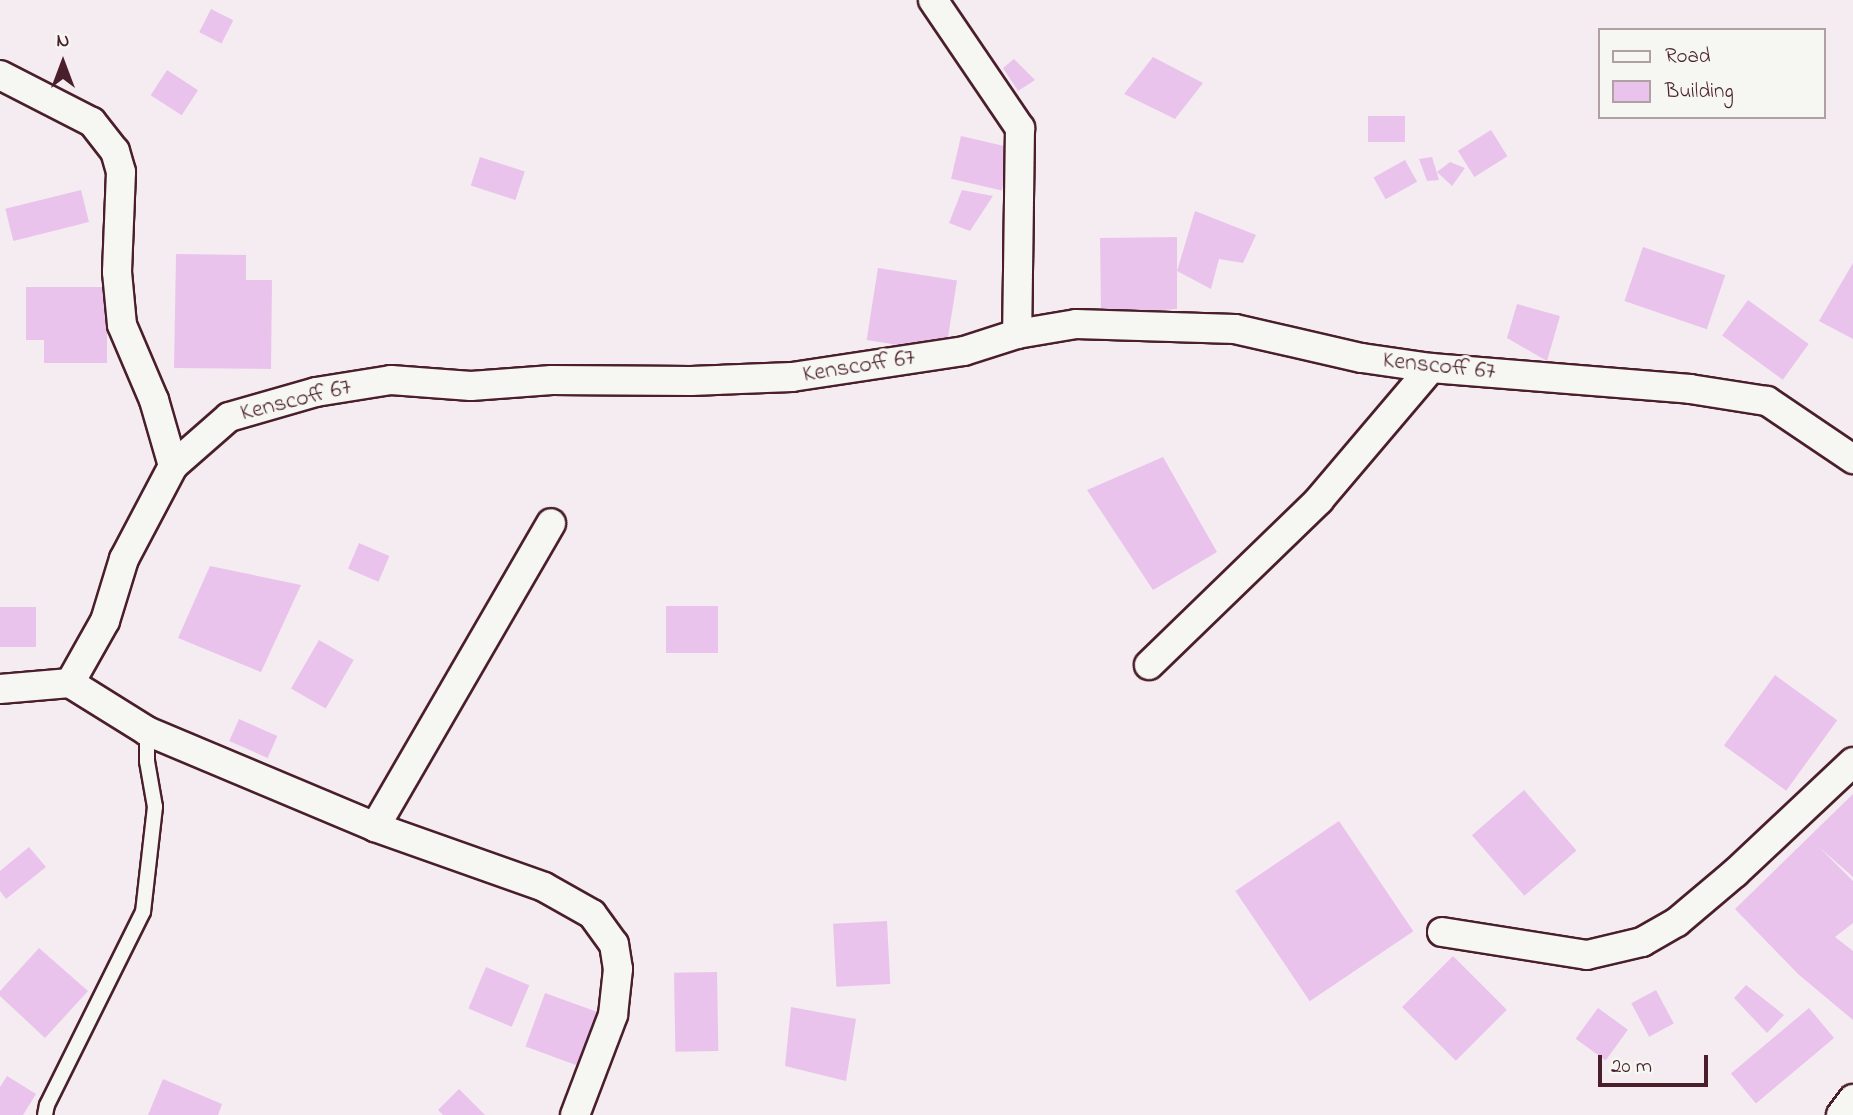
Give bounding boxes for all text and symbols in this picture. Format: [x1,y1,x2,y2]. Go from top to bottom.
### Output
north arrow [28,28,98,98]
text: N [57,28,69,55]
legend [1598,28,1825,119]
text: Road [1665,42,1711,72]
text: Building [1665,77,1734,107]
street label: Kenscoff 67 [801,344,917,390]
street label: Kenscoff 67 [1381,347,1497,387]
street label: Kenscoff 67 [238,373,354,429]
scale bar [1601,1042,1711,1086]
text: 20 m [1611,1052,1652,1082]

